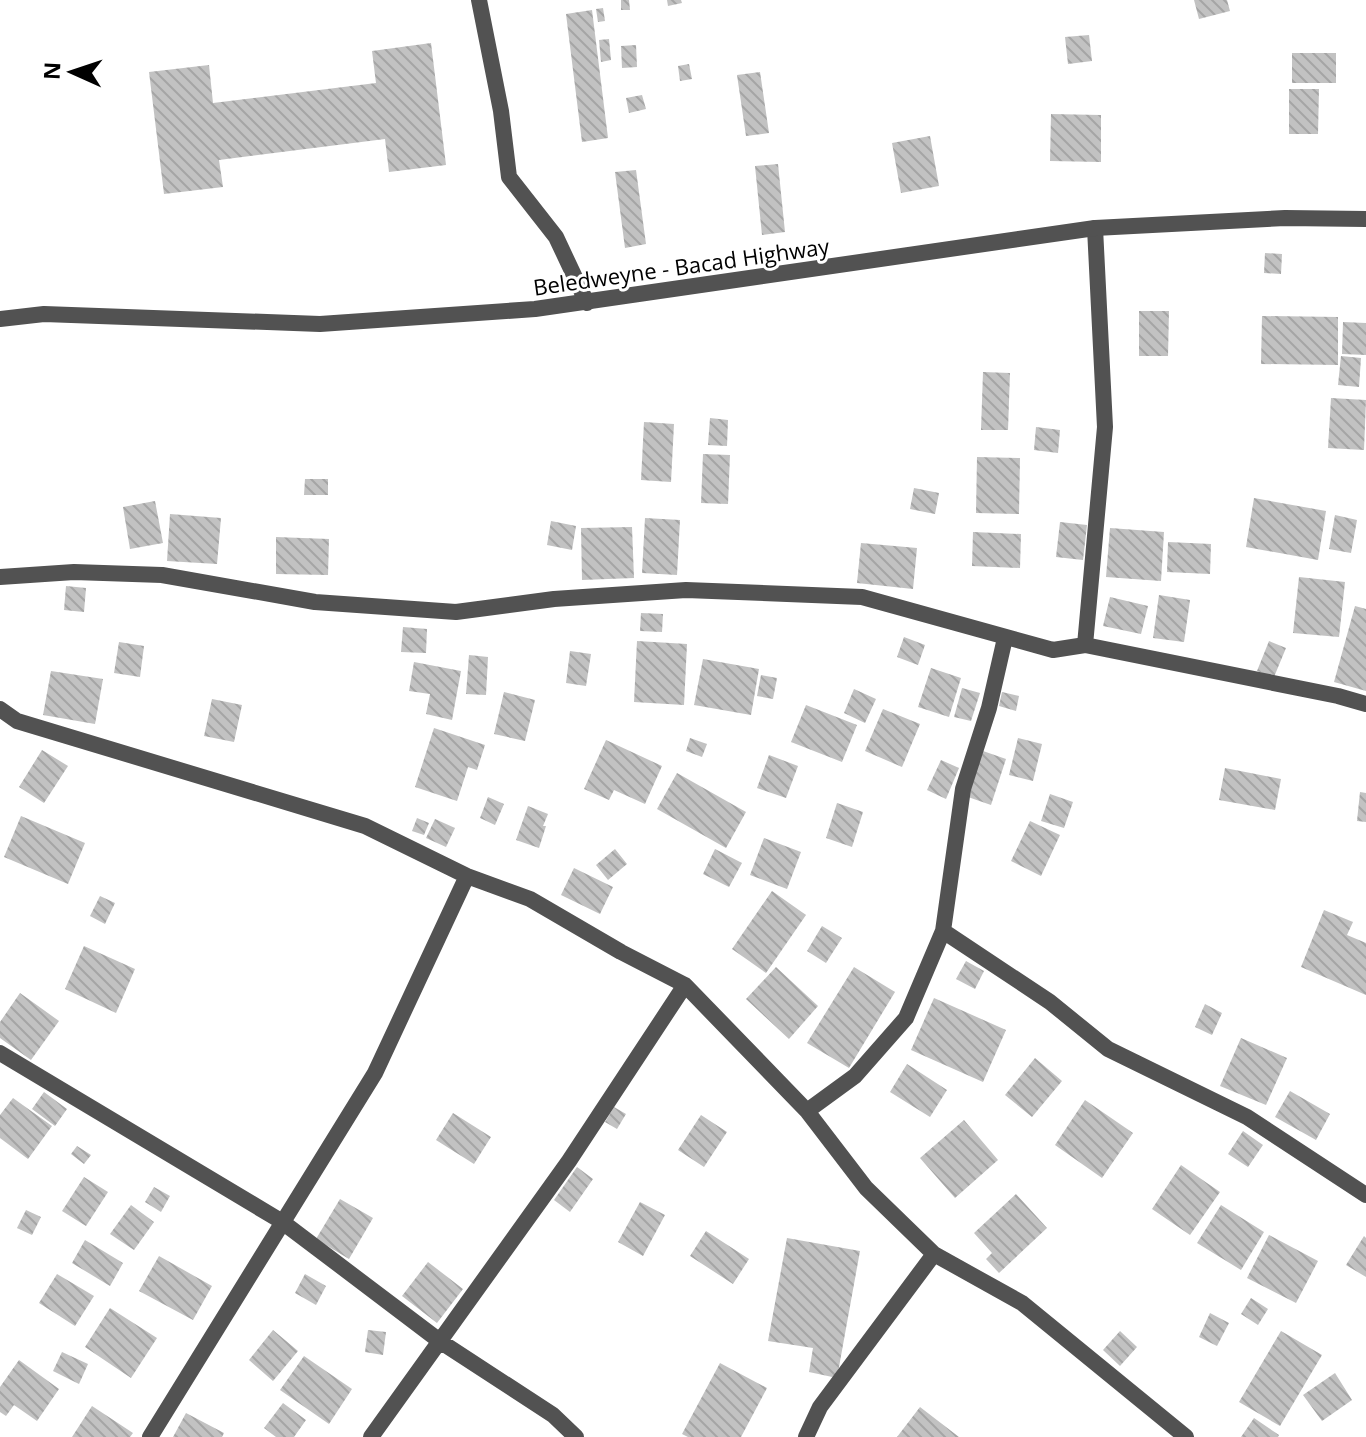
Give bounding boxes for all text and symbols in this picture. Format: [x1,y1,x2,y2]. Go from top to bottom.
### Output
north arrow [32,32,112,112]
text: N [36,61,66,81]
street label: Beledweyne - Bacad Highway [531,230,832,302]

